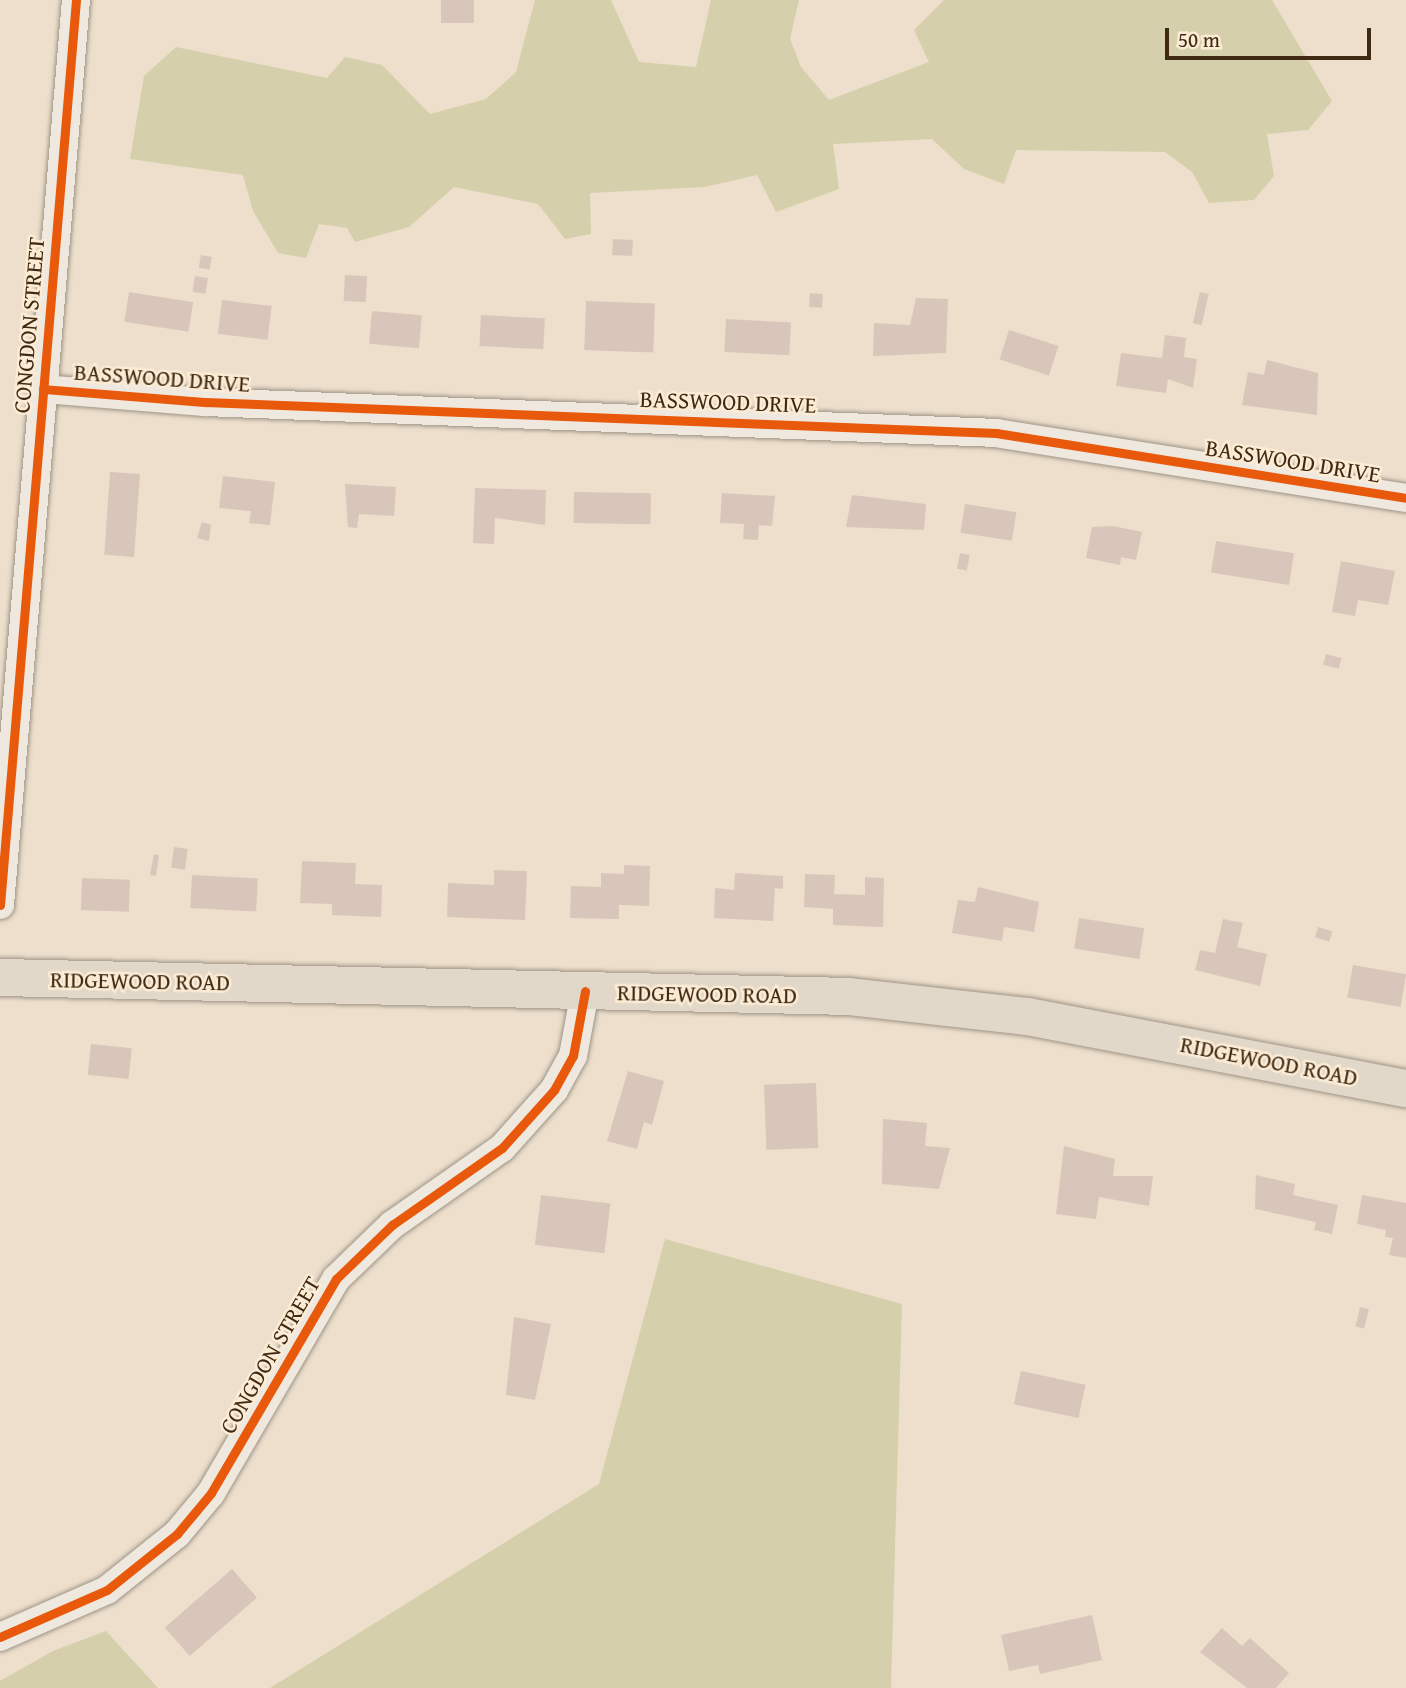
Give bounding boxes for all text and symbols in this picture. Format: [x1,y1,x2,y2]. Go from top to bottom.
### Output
scale bar [1168,14,1374,58]
text: 50 m [1178,24,1220,55]
street label: CONGDON STREET [8,236,50,414]
street label: BASSWOOD DRIVE [73,358,251,398]
street label: BASSWOOD DRIVE [639,385,817,419]
street label: BASSWOOD DRIVE [1204,434,1382,488]
street label: RIDGEWOOD ROAD [50,966,230,996]
street label: RIDGEWOOD ROAD [617,979,797,1009]
street label: RIDGEWOOD ROAD [1178,1030,1360,1092]
street label: CONGDON STREET [214,1272,326,1438]

